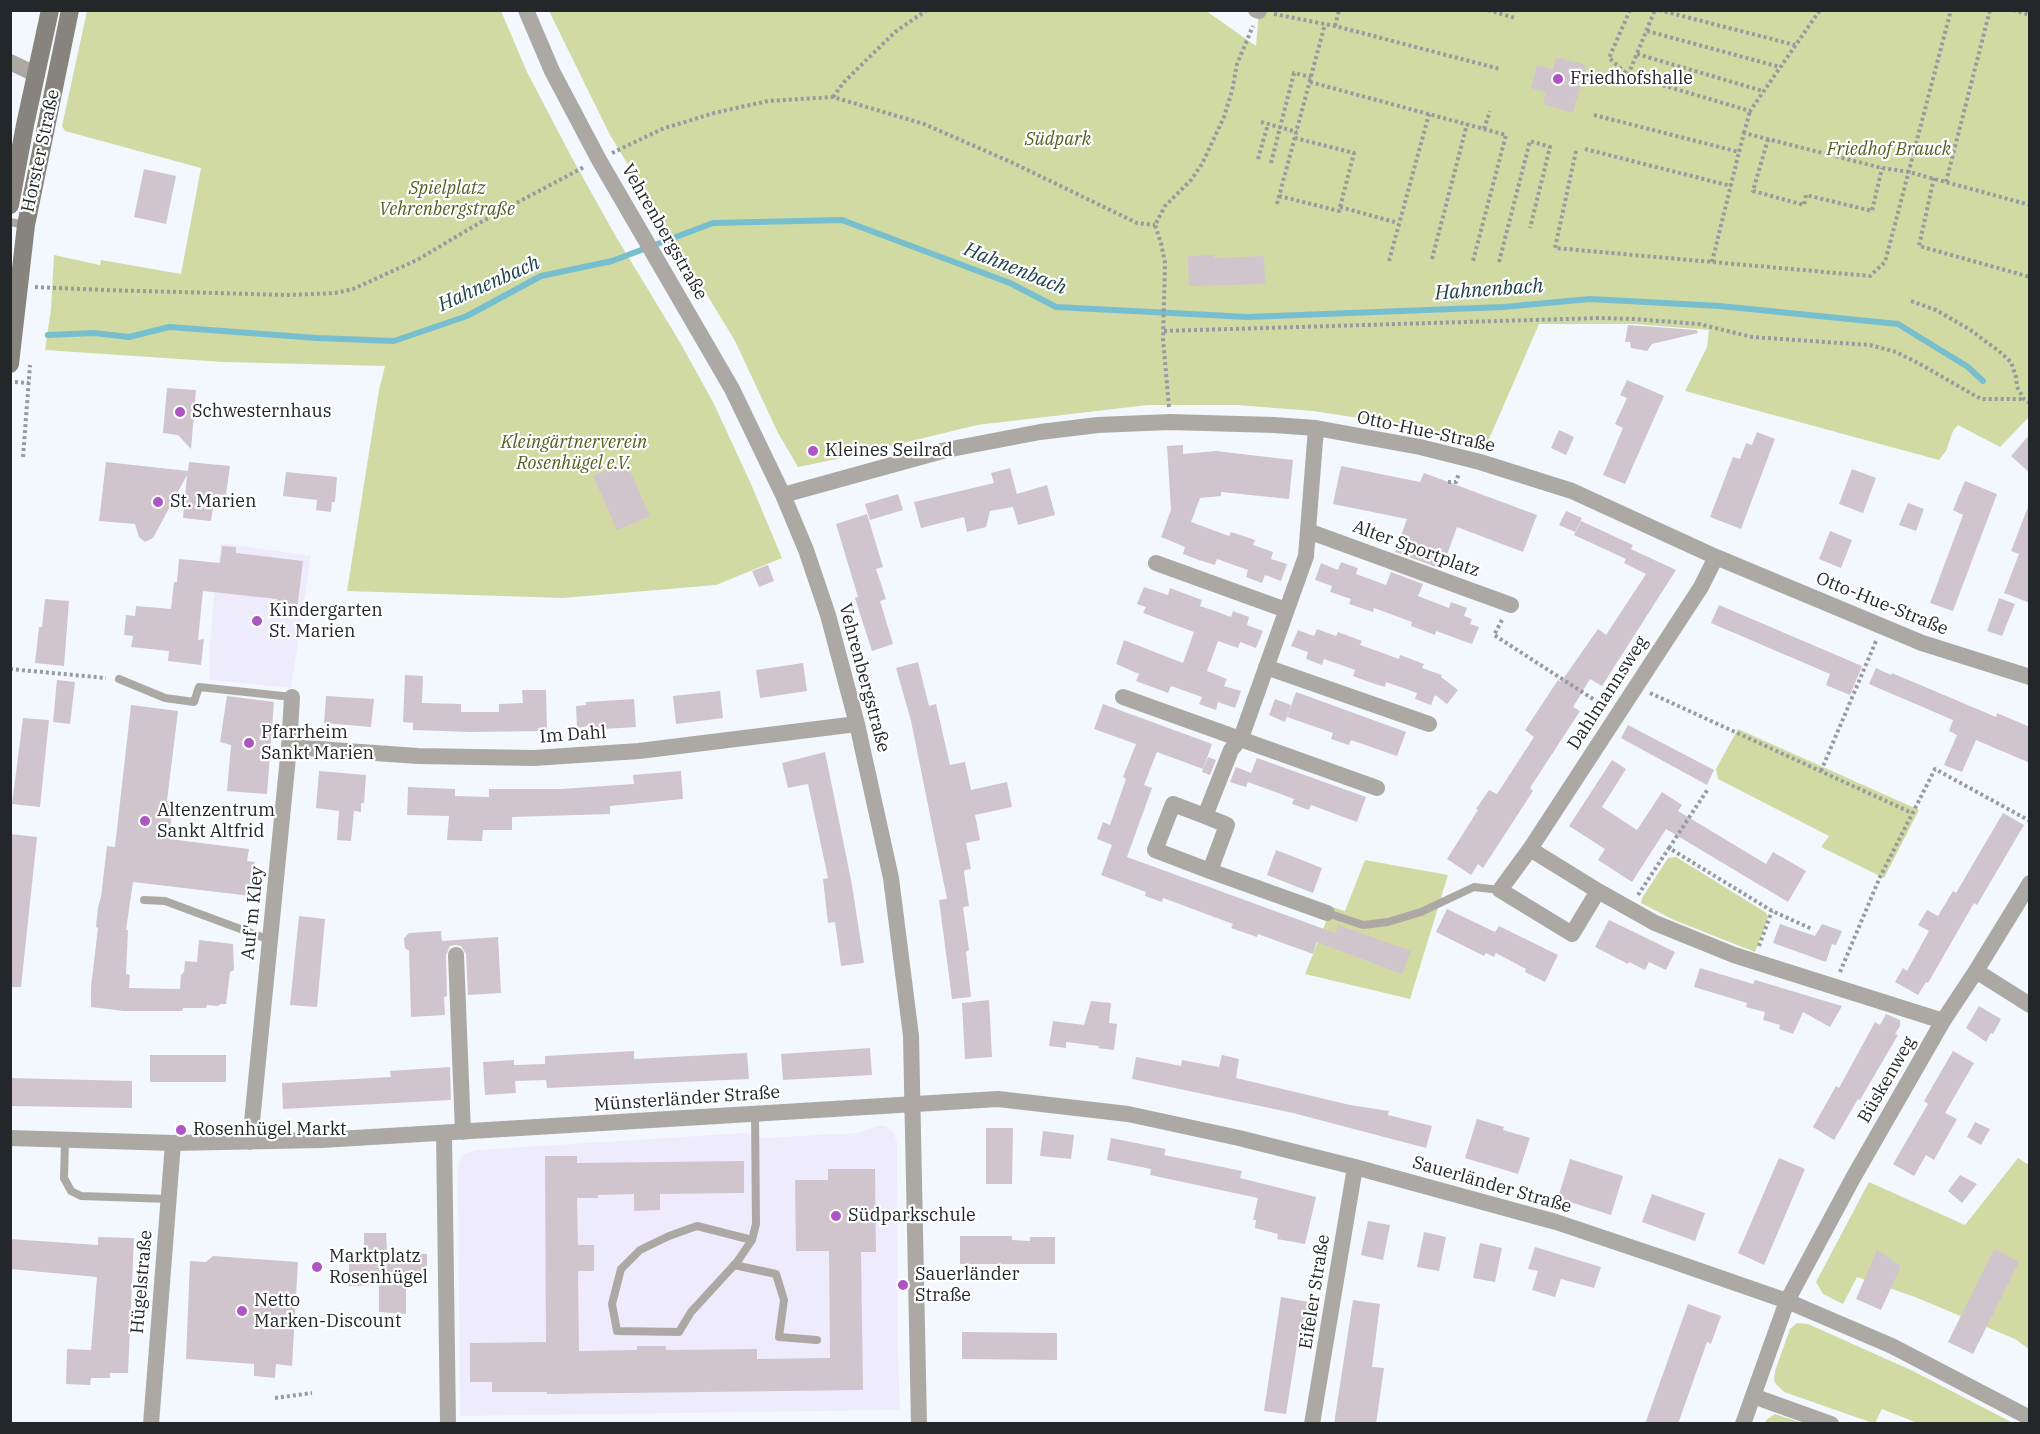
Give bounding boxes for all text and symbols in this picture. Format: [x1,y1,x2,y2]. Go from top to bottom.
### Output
place label: Friedhofshalle [1570,68,1693,90]
marker: Friedhofshalle [1551,72,1565,86]
street label: Horster Straße [17,88,65,214]
park label: Südpark [1025,129,1091,151]
park label: Friedhof Brauck [1827,139,1951,161]
street label: Vehrenbergstraße [616,160,712,304]
park label: Spielplatz Vehrenbergstraße [379,178,515,220]
water label: Hahnenbach [960,238,1070,300]
water label: Hahnenbach [434,251,544,317]
water label: Hahnenbach [1434,274,1544,306]
place label: Schwesternhaus [192,401,331,423]
marker: Schwesternhaus [173,405,187,419]
street label: Otto-Hue-Straße [1355,407,1497,457]
park label: Kleingärtnerverein Rosenhügel e.V. [501,432,647,474]
place label: Kleines Seilrad [825,440,953,462]
marker: Kleines Seilrad [806,444,820,458]
place label: St. Marien [170,491,256,513]
marker: St. Marien [151,495,165,509]
street label: Alter Sportplatz [1350,516,1482,582]
street label: Otto-Hue-Straße [1813,568,1951,640]
place label: Kindergarten St. Marien [269,600,383,642]
street label: Vehrenbergstraße [834,601,894,755]
marker: Kindergarten St. Marien [250,614,264,628]
street label: Dahlmannsweg [1563,632,1653,754]
place label: Pfarrheim Sankt Marien [261,722,374,764]
street label: Im Dahl [539,722,607,748]
marker: Pfarrheim Sankt Marien [242,736,256,750]
place label: Altenzentrum Sankt Altfrid [157,800,275,842]
marker: Altenzentrum Sankt Altfrid [138,814,152,828]
street label: Auf'm Kley [237,865,269,961]
street label: Büskenweg [1854,1033,1920,1127]
street label: Münsterländer Straße [593,1082,781,1116]
place label: Rosenhügel Markt [193,1119,346,1141]
marker: Rosenhügel Markt [174,1123,188,1137]
street label: Sauerländer Straße [1410,1152,1574,1218]
place label: Südparkschule [848,1205,976,1227]
marker: Südparkschule [829,1209,843,1223]
street label: Hügelstraße [127,1229,157,1335]
street label: Eifeler Straße [1295,1233,1335,1351]
place label: Marktplatz Rosenhügel [329,1246,428,1288]
marker: Marktplatz Rosenhügel [310,1260,324,1274]
place label: Sauerländer Straße [915,1264,1019,1306]
marker: Sauerländer Straße [896,1278,910,1292]
place label: Netto Marken-Discount [254,1290,401,1332]
marker: Netto Marken-Discount [235,1304,249,1318]

